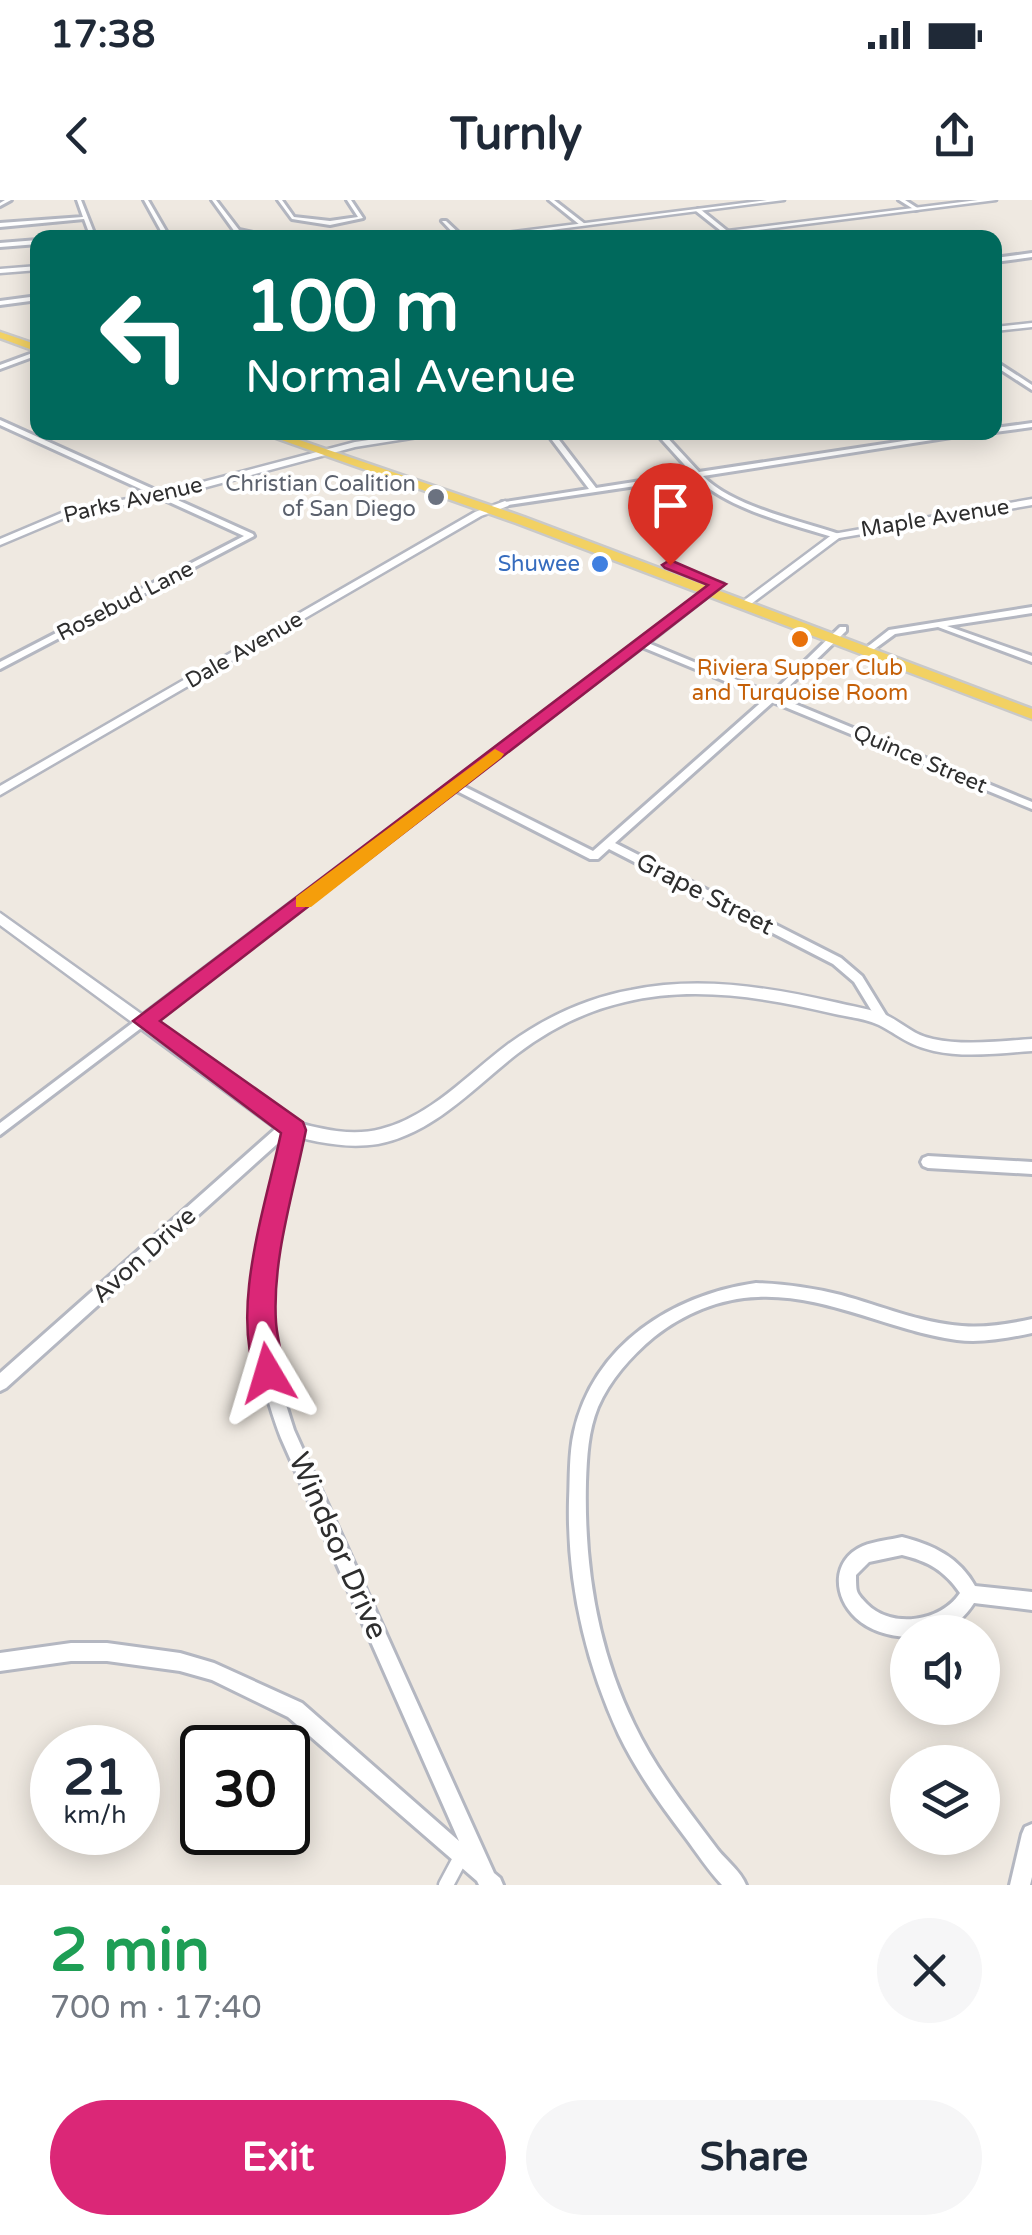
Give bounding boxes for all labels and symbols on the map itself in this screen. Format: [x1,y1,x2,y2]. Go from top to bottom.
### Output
pin [628,463,713,566]
street label: Parks Avenue [61,471,205,529]
place label: Christian Coalition of San Diego [225,471,416,522]
marker: Christian Coalition of San Diego [425,486,447,508]
street label: Maple Avenue [859,493,1011,543]
place label: Shuwee [498,551,580,577]
marker: Shuwee [589,553,611,575]
street label: Rosebud Lane [52,555,198,647]
street label: Dale Avenue [181,606,307,694]
marker: Riviera Supper Club and Turquoise Room [789,628,811,650]
place label: Riviera Supper Club and Turquoise Room [692,655,908,706]
street label: Quince Street [849,719,991,799]
street label: Grape Street [631,846,779,942]
street label: Avon Drive [86,1201,202,1309]
position arrow [216,1321,320,1425]
street label: Windsor Drive [280,1447,396,1645]
speed limit sign: 30 [180,1725,310,1855]

